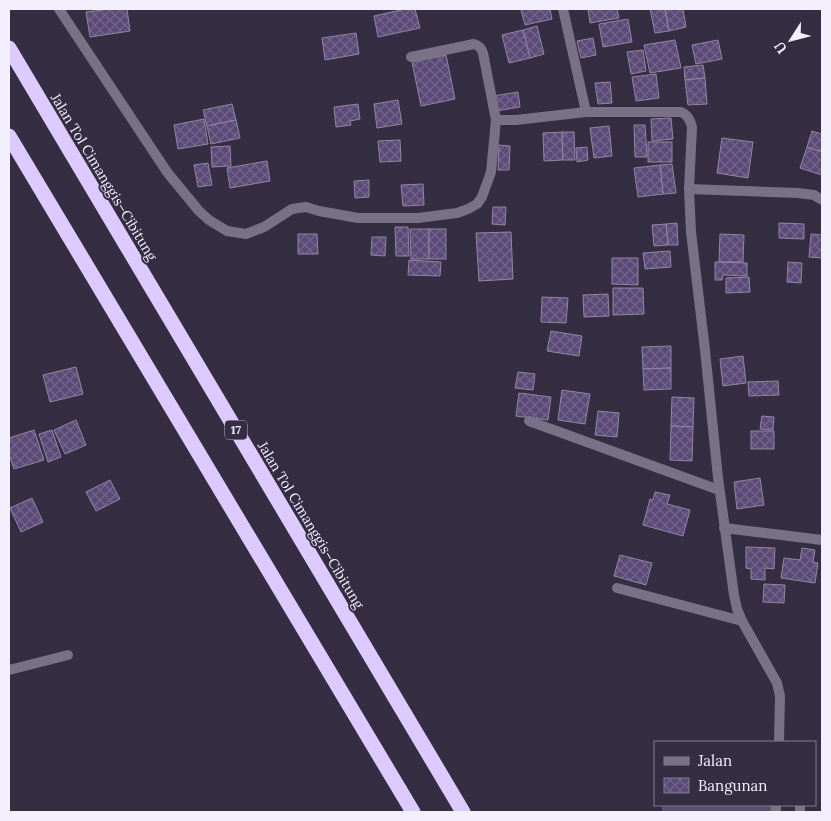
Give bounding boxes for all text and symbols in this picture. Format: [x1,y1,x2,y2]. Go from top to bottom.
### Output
north arrow [766,15,816,65]
text: U [770,38,791,57]
street label: Jalan Tol Cimanggis–Cibitung [46,89,161,264]
road number: 17 [225,420,247,440]
street label: Jalan Tol Cimanggis–Cibitung [253,437,368,612]
legend [654,741,816,806]
text: Jalan [697,751,732,770]
text: Bangunan [698,776,767,795]

